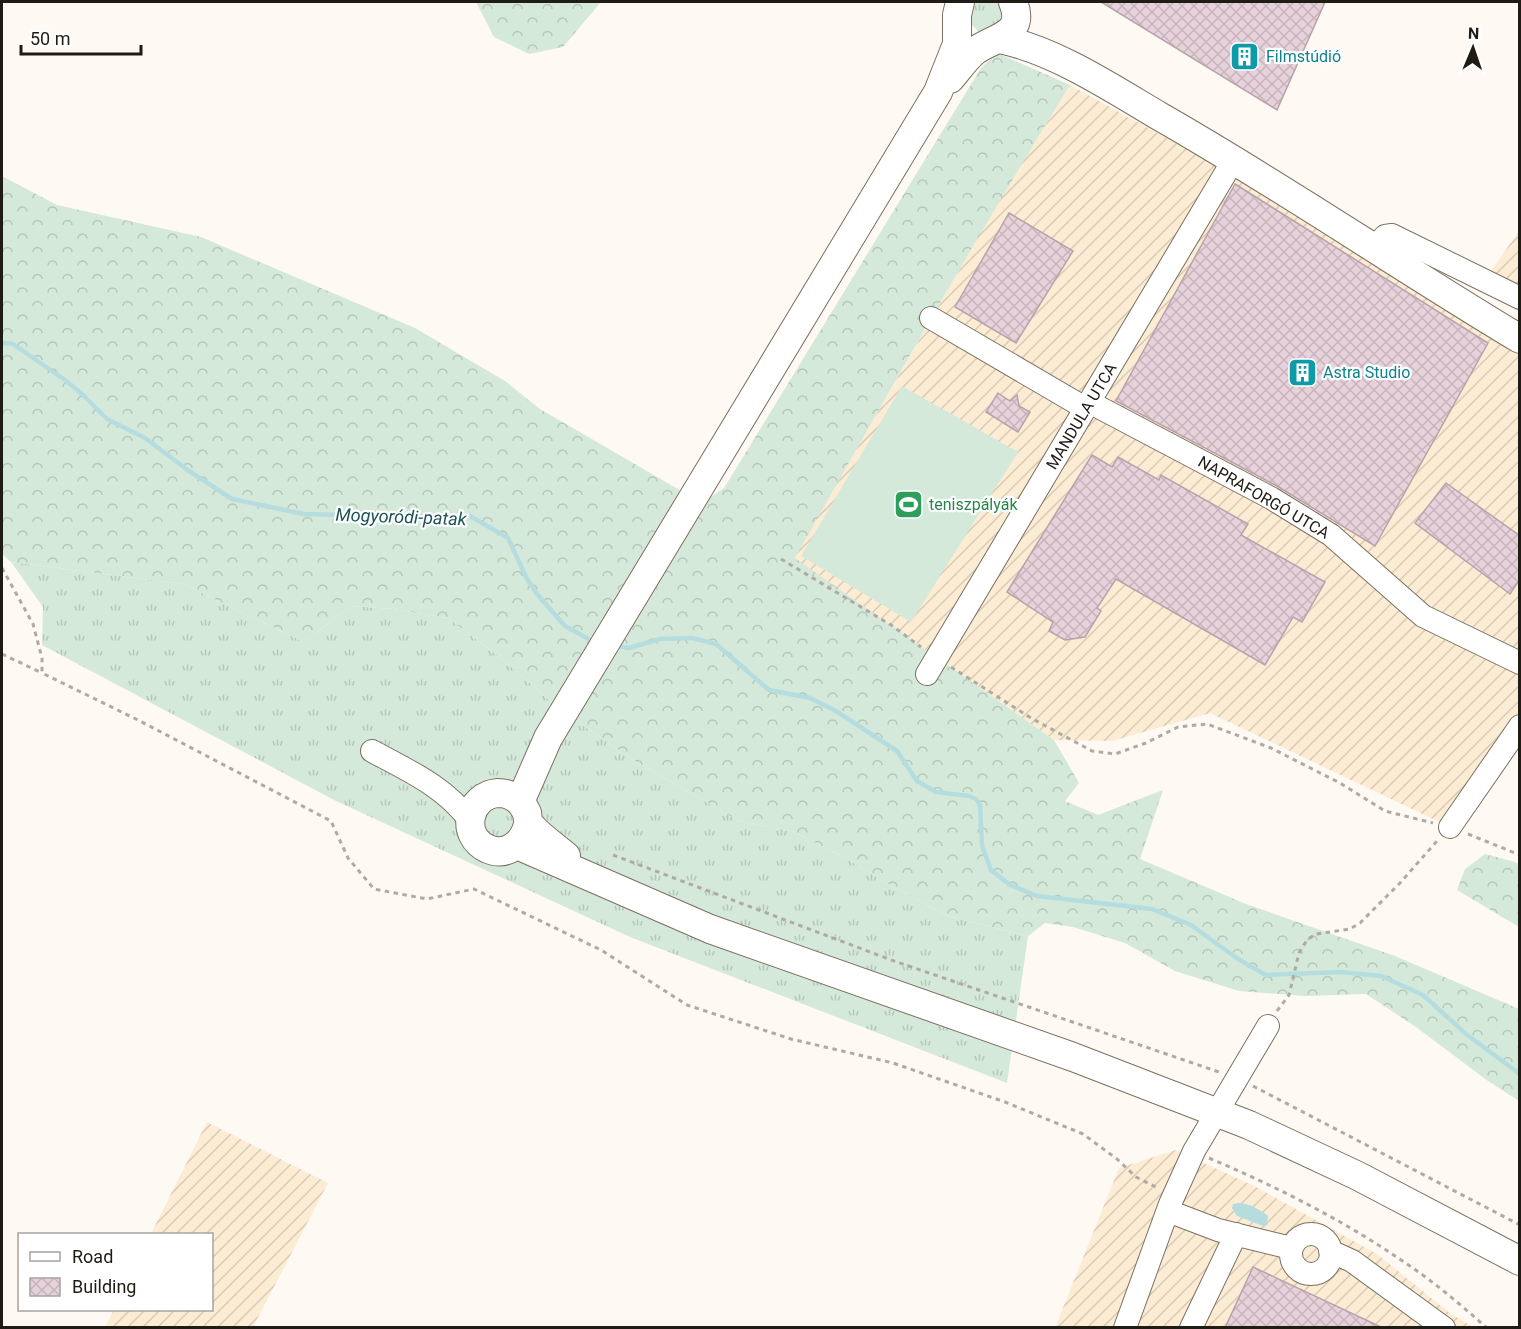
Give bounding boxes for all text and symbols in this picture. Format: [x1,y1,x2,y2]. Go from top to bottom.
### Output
scale bar [21,18,141,56]
north arrow [1443,18,1503,78]
text: N [1468,24,1479,43]
text: 50 m [30,28,70,49]
building icon: Filmstúdió [1229,40,1261,72]
place label: Filmstúdió [1266,47,1341,66]
building icon: Astra Studio [1286,356,1318,388]
street label: MANDULA UTCA [1042,359,1121,473]
place label: Astra Studio [1323,363,1410,382]
street label: NAPRAFORGÓ UTCA [1195,451,1334,543]
sports icon: teniszpályák [892,488,924,520]
place label: teniszpályák [929,495,1018,514]
water label: Mogyoródi-patak [335,504,468,529]
legend [18,1233,213,1311]
text: Road [72,1246,113,1267]
text: Building [72,1276,136,1297]

